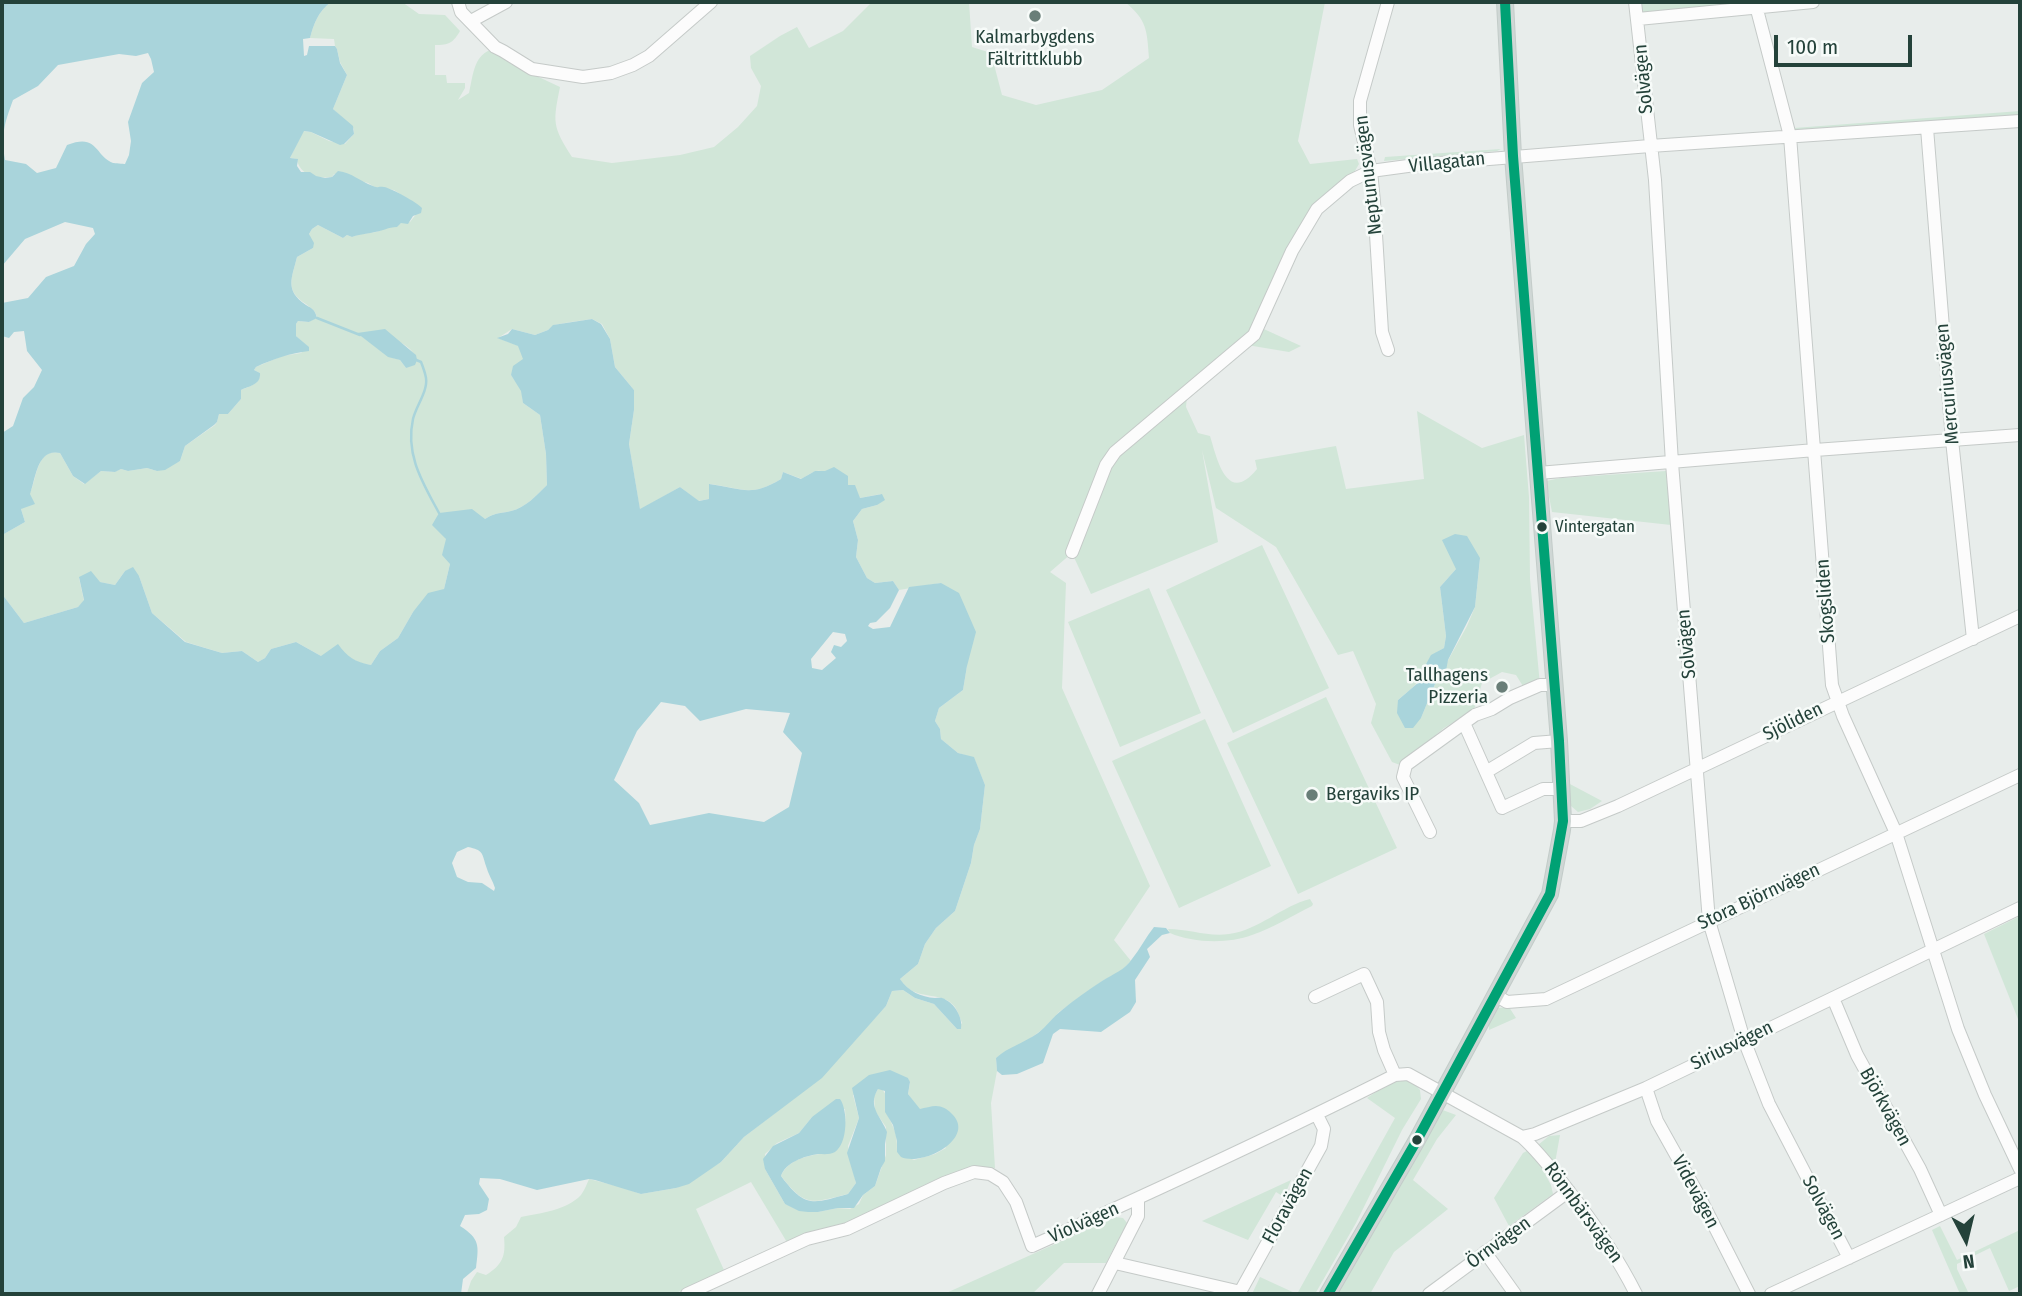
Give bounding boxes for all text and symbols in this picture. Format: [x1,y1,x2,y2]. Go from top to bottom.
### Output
marker: Kalmarbygdens Fältrittklubb [1027,8,1043,24]
scale bar [1777,21,1915,65]
place label: Kalmarbygdens Fältrittklubb [975,27,1095,71]
text: 100 m [1787,34,1838,60]
street label: Solvägen [1630,43,1658,115]
street label: Neptunusvägen [1350,114,1388,236]
street label: Villagatan [1408,148,1486,178]
street label: Mercuriusvägen [1931,323,1965,445]
place label: Vintergatan [1555,517,1635,537]
marker: Vintergatan [1535,520,1549,534]
street label: Skogsliden [1812,558,1840,644]
street label: Solvägen [1673,608,1701,680]
place label: Tallhagens Pizzeria [1406,665,1488,709]
marker: Tallhagens Pizzeria [1494,679,1510,695]
street label: Sjöliden [1759,698,1827,746]
place label: Bergaviks IP [1326,784,1419,806]
marker: Bergaviks IP [1304,787,1320,803]
street label: Stora Björnvägen [1694,859,1824,935]
street label: Siriusvägen [1687,1016,1777,1076]
street label: Björkvägen [1854,1064,1916,1150]
unlabelled marker [1410,1133,1424,1147]
street label: Videvägen [1666,1152,1724,1232]
street label: Rönnbärsvägen [1539,1158,1627,1268]
street label: Floravägen [1258,1164,1318,1248]
street label: Solvägen [1797,1172,1849,1244]
street label: Violvägen [1045,1197,1123,1249]
north arrow [1931,1205,2001,1275]
street label: Örnvägen [1462,1212,1536,1274]
text: N [1962,1249,1976,1273]

